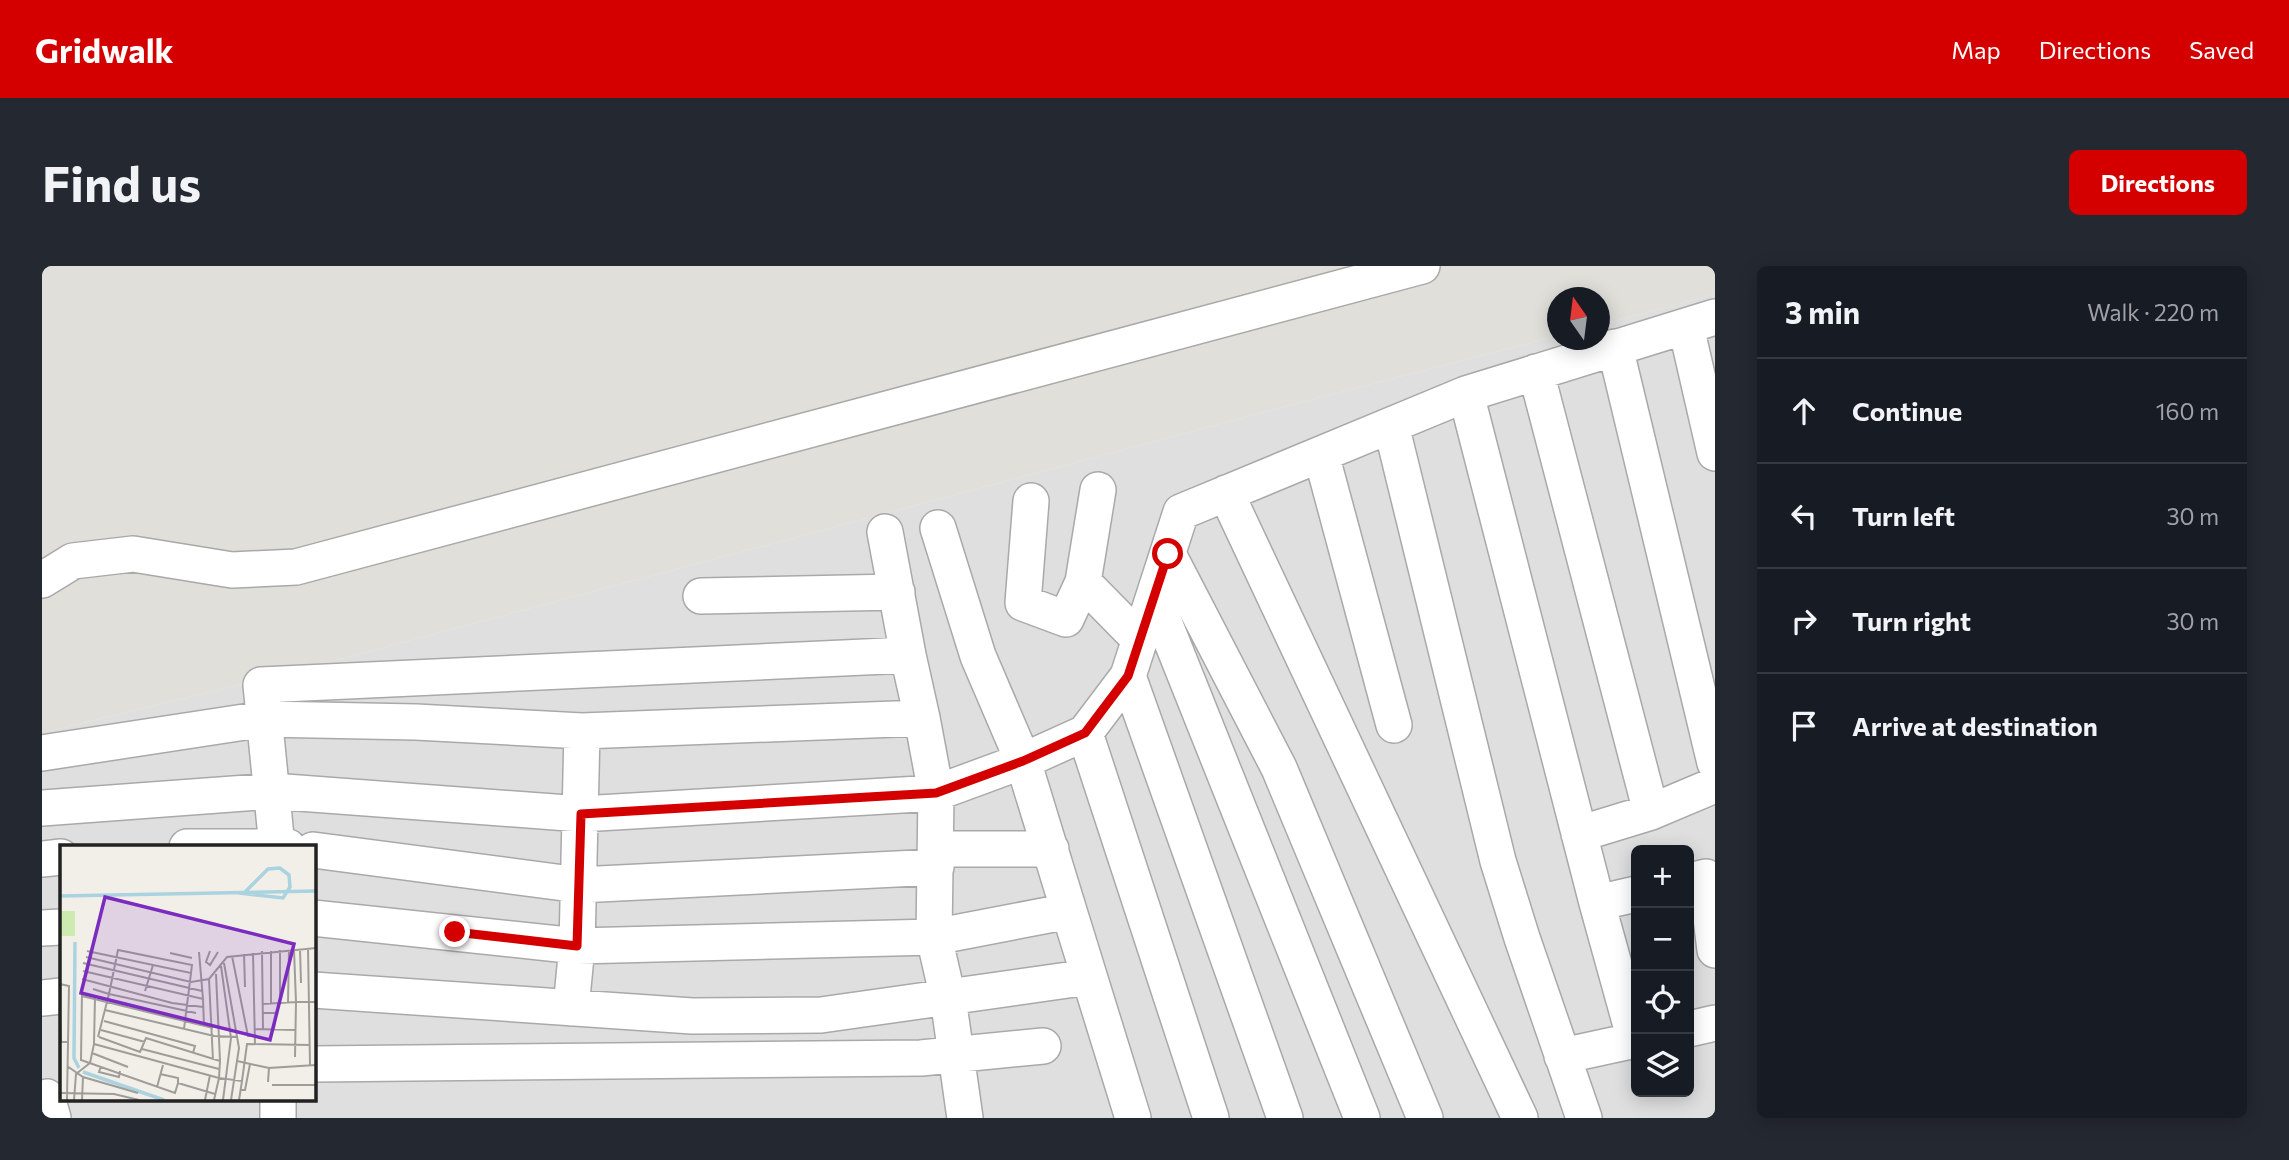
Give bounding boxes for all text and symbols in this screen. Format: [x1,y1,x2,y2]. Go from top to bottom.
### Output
text: Gridwalk [35,29,174,70]
text: Map [1951,35,2001,64]
text: Directions [2039,35,2151,64]
text: Saved [2189,35,2254,64]
button: Directions [2069,150,2247,215]
text: Find us [42,152,201,212]
north arrow [1547,287,1610,350]
text: 3 min [1785,293,1860,330]
text: Walk · 220 m [2087,298,2219,326]
icon: ahead [1785,392,1823,430]
text: Continue [1852,395,1962,426]
text: 160 m [2156,397,2219,425]
icon: left [1785,497,1823,535]
text: Turn left [1852,500,1955,531]
text: 30 m [2166,502,2219,530]
route start [1152,538,1183,569]
icon: right [1785,602,1823,640]
text: Turn right [1852,605,1971,636]
text: 30 m [2166,607,2219,635]
icon: arrive [1785,707,1823,745]
text: Arrive at destination [1852,710,2098,741]
inset map [60,845,315,1100]
map controls [1631,845,1694,1097]
button: + [1631,845,1694,908]
button: − [1631,908,1694,971]
route end [439,916,470,947]
button: locate [1631,971,1694,1034]
button: layers [1631,1034,1694,1097]

